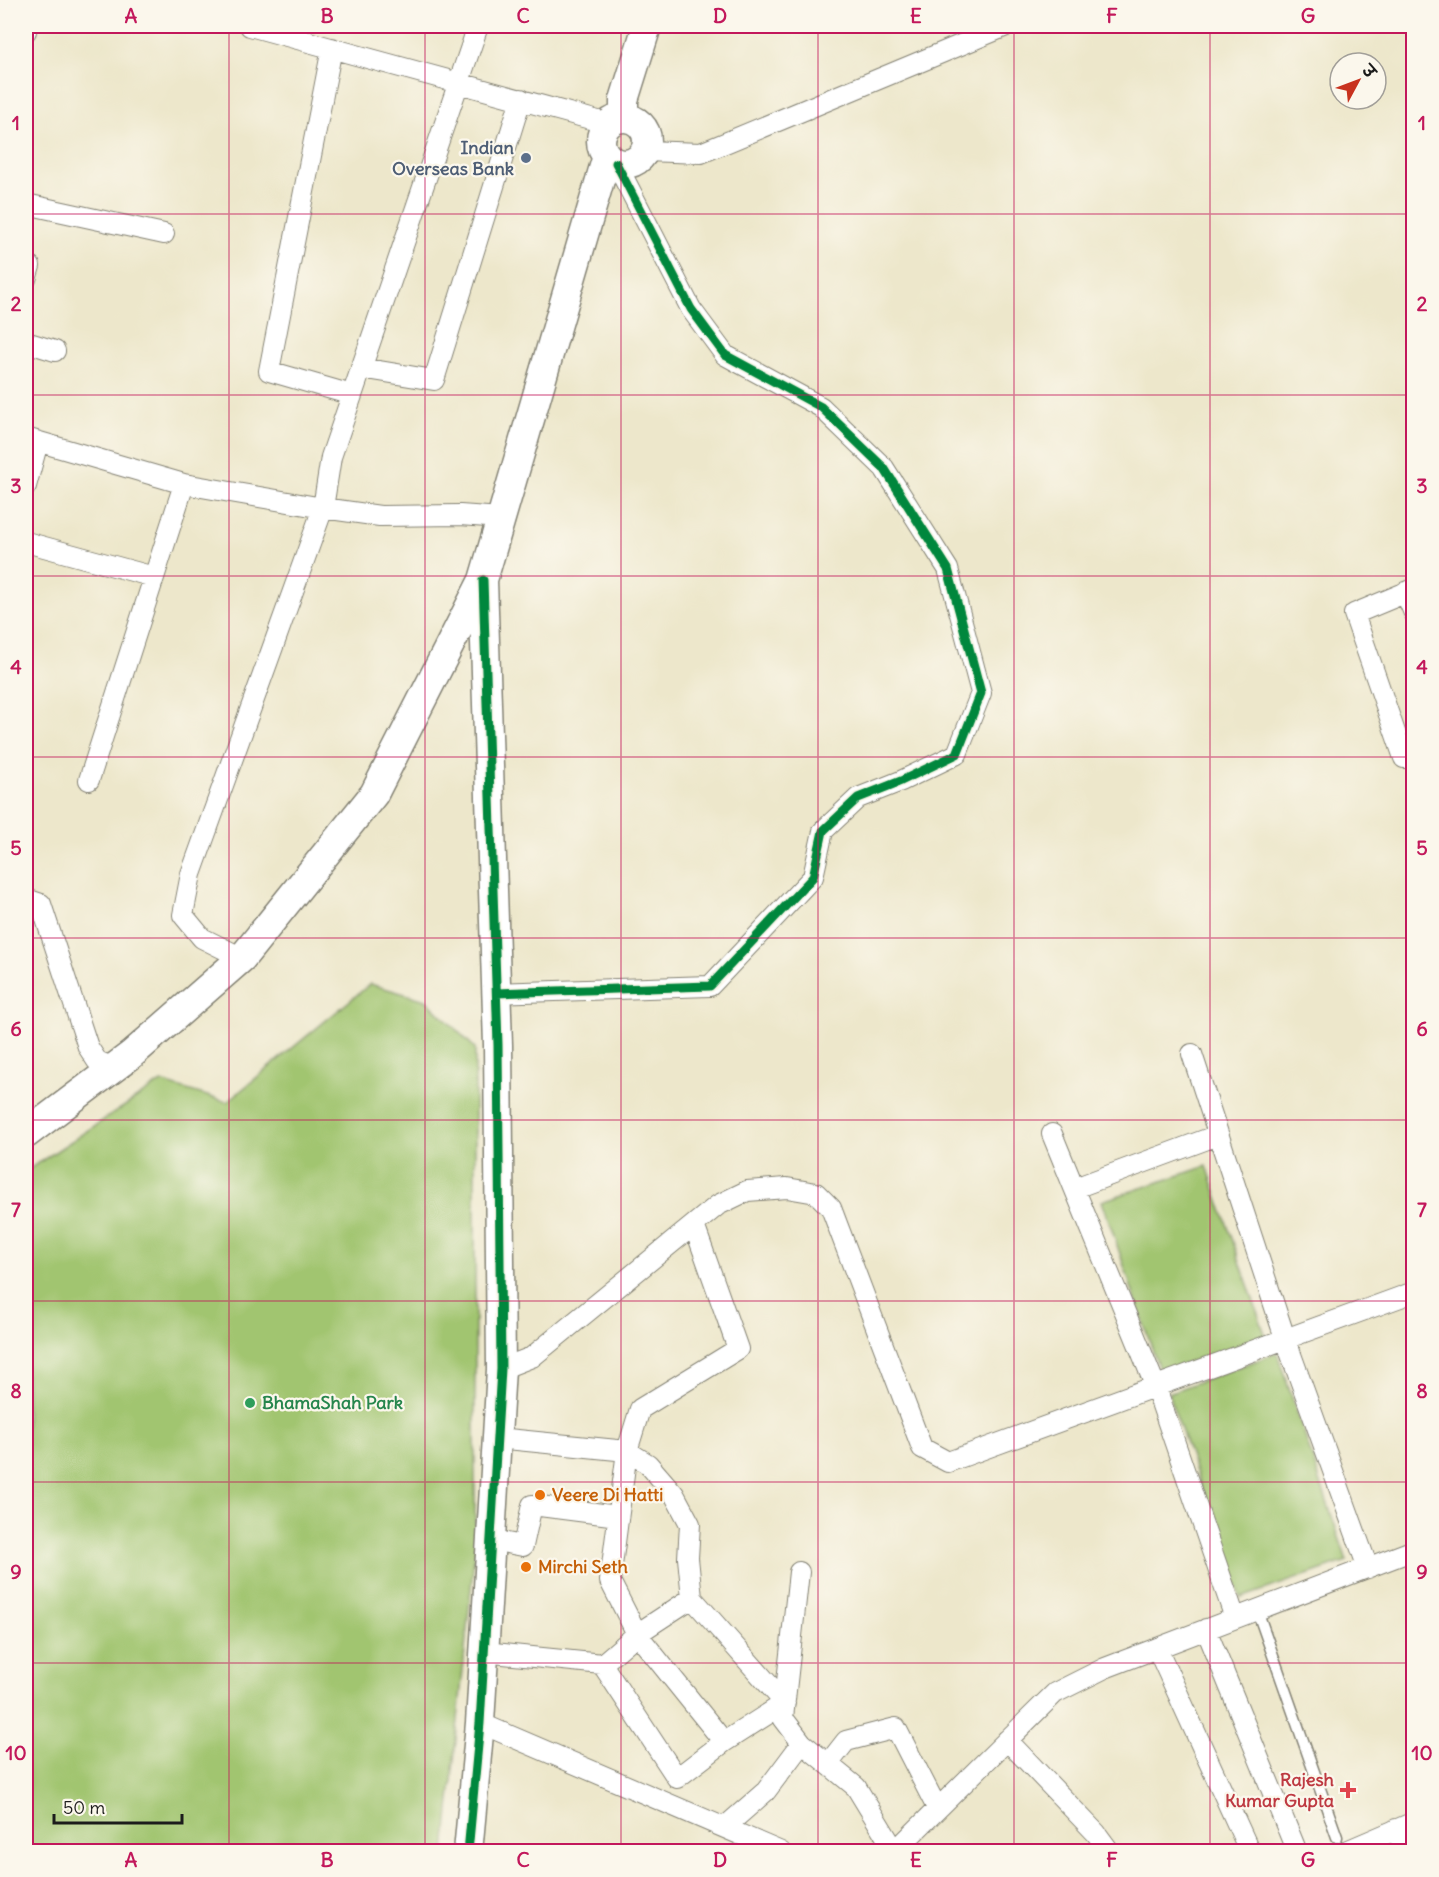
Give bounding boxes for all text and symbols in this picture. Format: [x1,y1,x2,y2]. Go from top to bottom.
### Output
text: A [125,3,138,28]
text: B [320,3,334,28]
text: C [516,3,530,28]
text: D [713,3,727,28]
text: E [910,3,922,28]
text: F [1106,3,1118,28]
text: G [1301,3,1315,28]
north arrow [1328,51,1388,111]
text: उ [1357,59,1381,83]
text: 1 [12,110,20,135]
text: 1 [1418,110,1426,135]
place label: Indian Overseas Bank [392,136,515,180]
marker: Indian Overseas Bank [519,151,533,165]
text: 2 [11,291,22,316]
text: 2 [1417,291,1428,316]
text: 3 [10,473,22,498]
text: 3 [1416,473,1428,498]
text: 4 [10,654,22,679]
text: 4 [1416,654,1428,679]
text: 5 [10,835,22,860]
text: 5 [1416,835,1428,860]
text: 6 [10,1016,22,1041]
text: 6 [1416,1016,1428,1041]
text: 7 [11,1197,21,1222]
text: 7 [1417,1197,1427,1222]
text: 8 [10,1378,22,1403]
text: 8 [1416,1378,1428,1403]
place label: BhamaShah Park [262,1391,403,1414]
marker: BhamaShah Park [243,1396,257,1410]
place label: Veere Di Hatti [552,1483,663,1506]
marker: Veere Di Hatti [533,1488,547,1502]
place label: Mirchi Seth [538,1555,628,1578]
text: 9 [10,1559,22,1584]
text: 9 [1416,1559,1428,1584]
marker: Mirchi Seth [519,1560,533,1574]
text: 10 [5,1740,27,1765]
text: 10 [1411,1740,1433,1765]
place label: Rajesh Kumar Gupta [1225,1768,1335,1812]
marker: Rajesh Kumar Gupta [1339,1781,1357,1799]
scale bar [54,1787,182,1825]
text: 50 m [63,1796,105,1819]
text: A [125,1847,138,1872]
text: B [320,1847,334,1872]
text: C [516,1847,530,1872]
text: D [713,1847,727,1872]
text: E [910,1847,922,1872]
text: F [1106,1847,1118,1872]
text: G [1301,1847,1315,1872]

